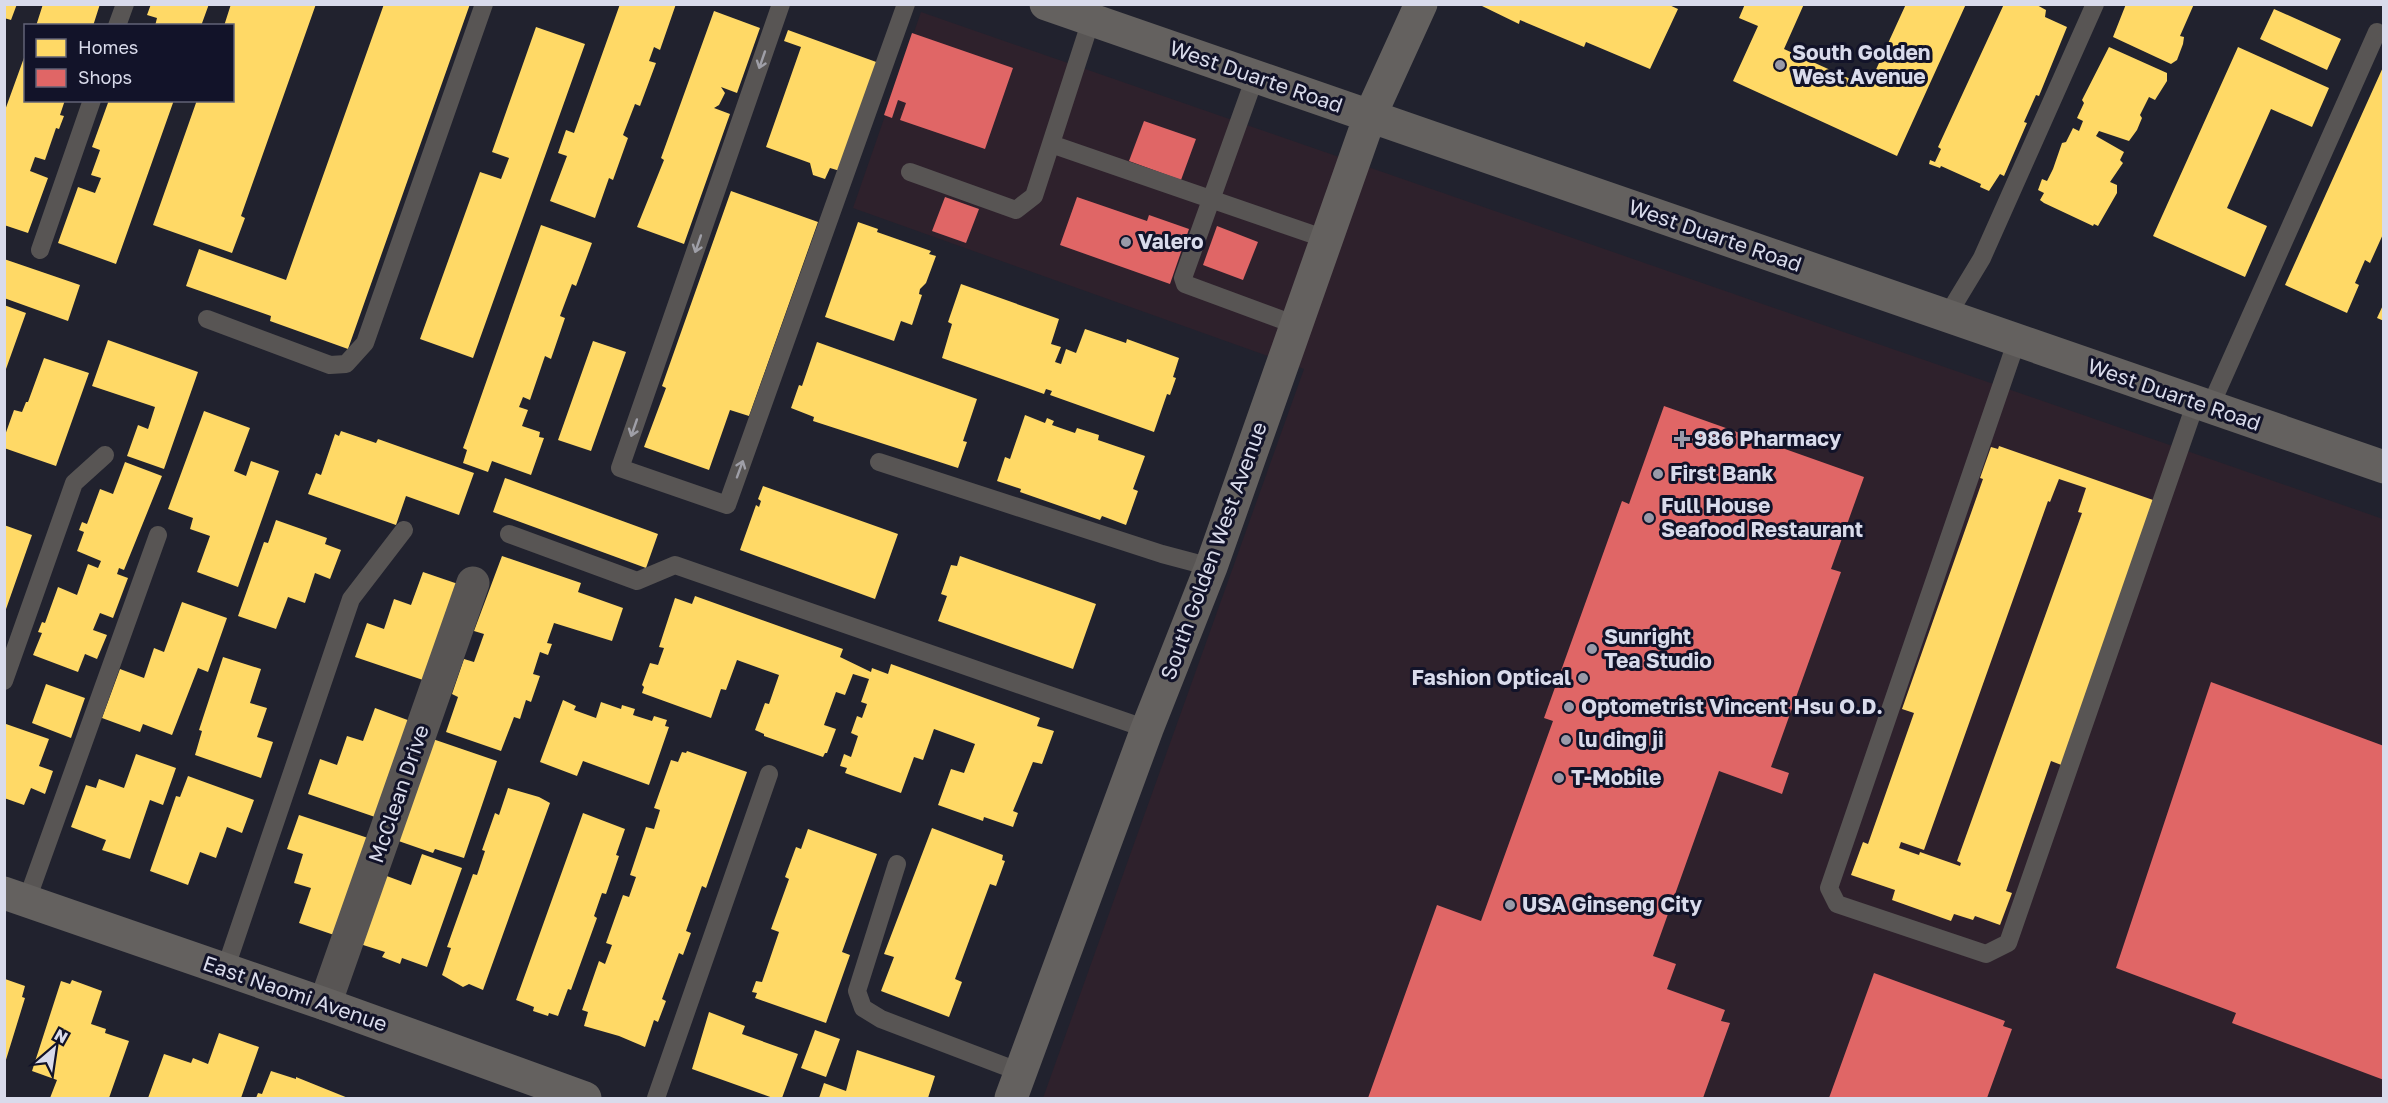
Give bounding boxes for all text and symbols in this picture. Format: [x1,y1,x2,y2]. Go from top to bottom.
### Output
legend [24,24,234,102]
street label: West Duarte Road [1166,34,1346,118]
text: Homes [78,36,138,58]
place label: South Golden West Avenue [1792,39,1931,89]
one-way arrow [756,50,767,69]
marker: South Golden West Avenue [1773,58,1787,72]
text: Shops [78,66,132,88]
street label: West Duarte Road [1625,193,1805,277]
place label: Valero [1138,228,1204,254]
one-way arrow [692,234,703,253]
marker: Valero [1119,235,1133,249]
street label: West Duarte Road [2084,352,2264,436]
one-way arrow [627,418,638,437]
street label: South Golden West Avenue [1154,418,1272,683]
place label: 986 Pharmacy [1694,425,1842,451]
marker: 986 Pharmacy [1675,432,1689,446]
one-way arrow [736,460,747,479]
place label: First Bank [1670,460,1774,486]
marker: First Bank [1651,467,1665,481]
place label: Full House Seafood Restaurant [1661,492,1863,542]
marker: Full House Seafood Restaurant [1642,511,1656,525]
place label: Sunright Tea Studio [1604,623,1712,673]
marker: Sunright Tea Studio [1585,642,1599,656]
place label: Fashion Optical [1412,664,1571,690]
marker: Fashion Optical [1576,671,1590,685]
place label: Optometrist Vincent Hsu O.D. [1581,693,1883,719]
marker: Optometrist Vincent Hsu O.D. [1562,700,1576,714]
street label: McClean Drive [362,721,434,866]
place label: lu ding ji [1578,726,1664,752]
marker: lu ding ji [1559,733,1573,747]
place label: T-Mobile [1571,764,1661,790]
marker: T-Mobile [1552,771,1566,785]
place label: USA Ginseng City [1522,891,1703,917]
marker: USA Ginseng City [1503,898,1517,912]
street label: East Naomi Avenue [200,949,391,1037]
north arrow [24,1019,84,1079]
text: N [51,1024,71,1048]

